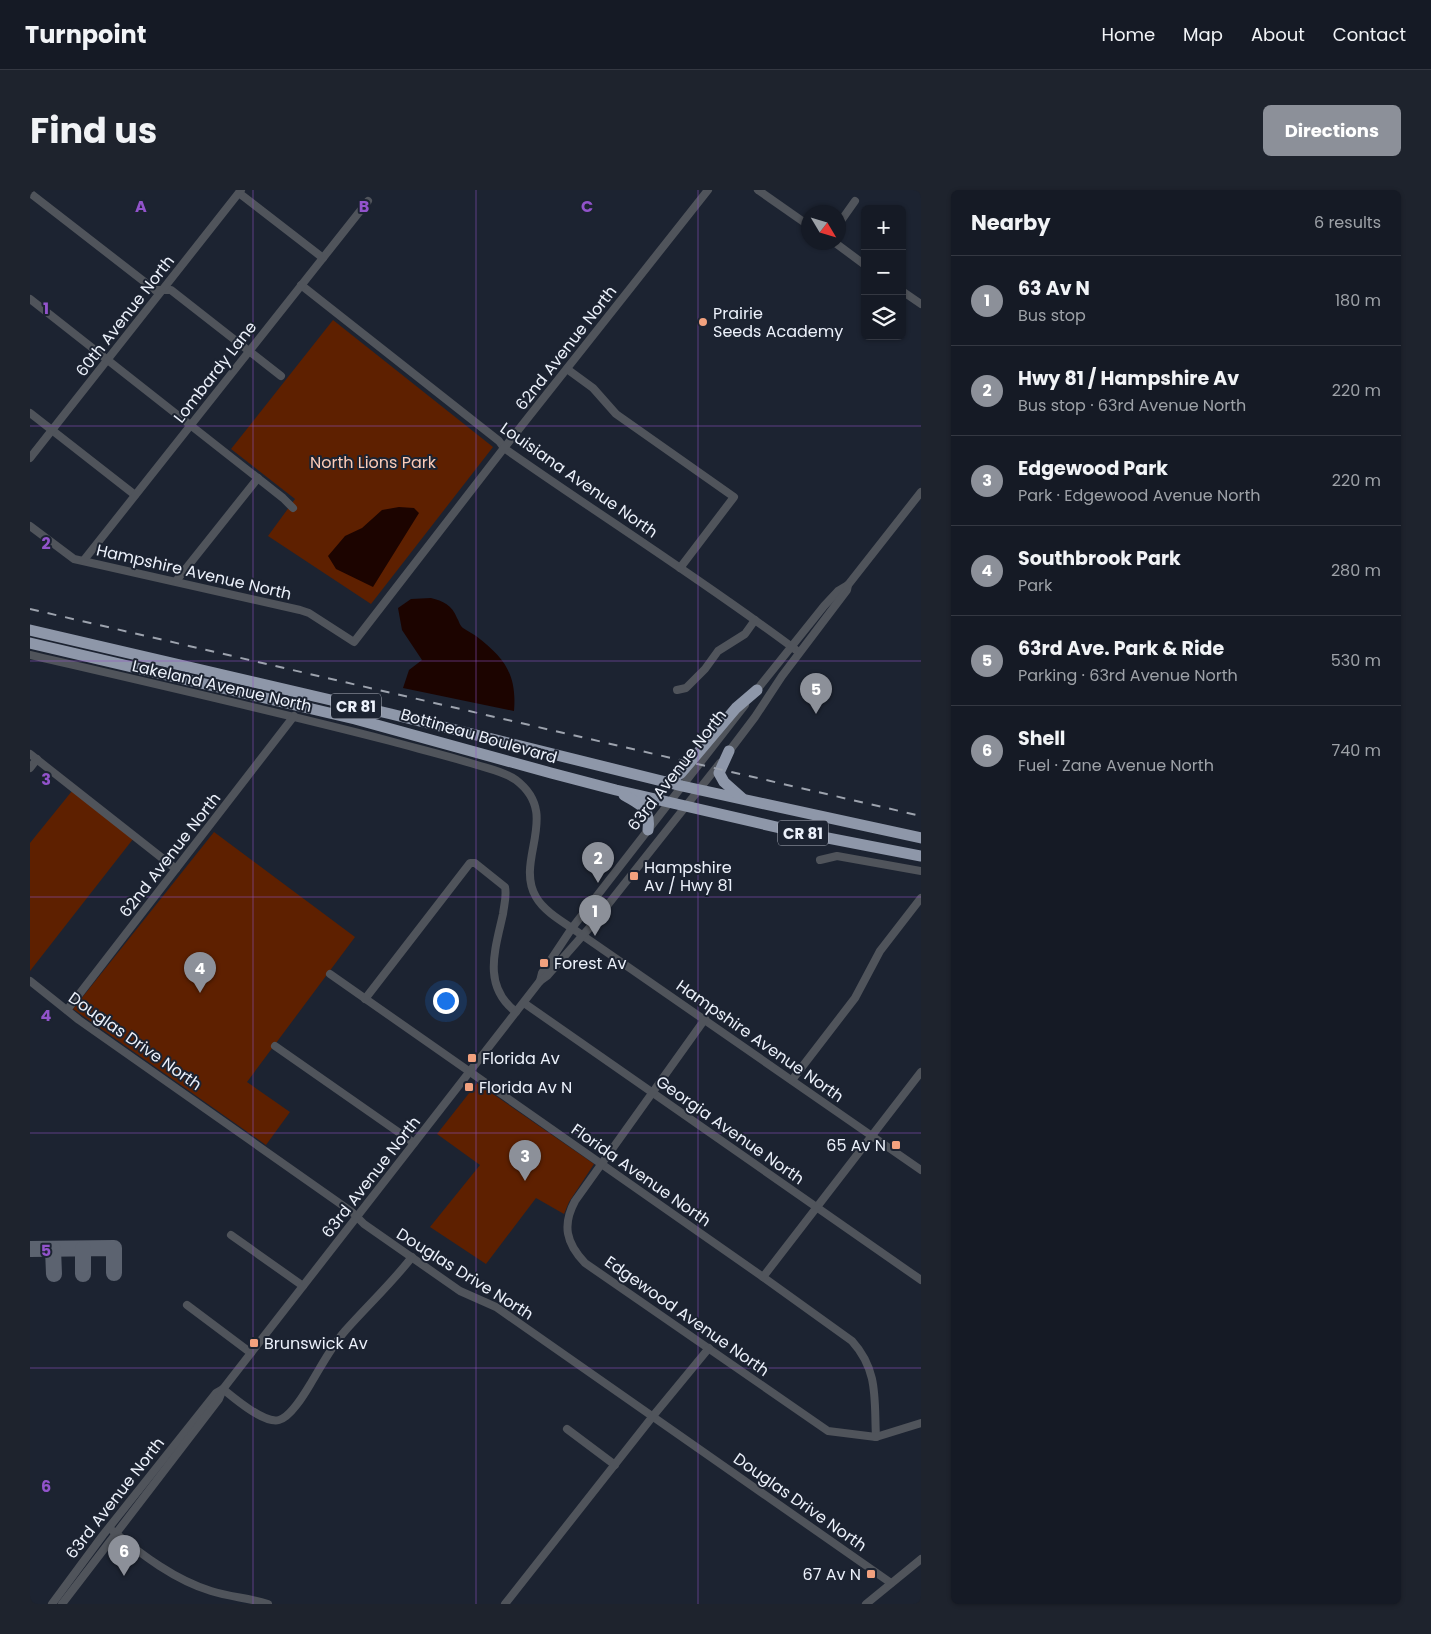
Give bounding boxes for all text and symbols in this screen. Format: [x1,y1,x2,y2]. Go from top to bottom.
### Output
text: Turnpoint [25,18,146,51]
text: Home [1101,22,1155,47]
text: Map [1183,22,1223,47]
text: About [1251,22,1305,47]
text: Contact [1333,22,1406,47]
button: Directions [1263,105,1401,156]
text: Find us [30,106,157,155]
text: A [135,195,147,218]
text: B [359,195,369,218]
text: C [581,195,593,218]
north arrow [801,205,846,250]
map controls [861,205,906,340]
button: + [861,205,906,250]
text: Nearby [971,208,1051,237]
text: 6 results [1314,211,1381,234]
street label: 60th Avenue North [70,250,180,382]
button: − [861,250,906,295]
text: 63 Av N [1018,275,1090,302]
street label: 62nd Avenue North [510,281,622,415]
text: 1 [984,289,990,312]
text: 180 m [1335,289,1381,312]
button: layers [861,295,906,340]
text: 1 [43,297,49,320]
place label: Prairie Seeds Academy [713,302,843,343]
text: Bus stop [1018,304,1086,327]
street label: Lombardy Lane [168,316,262,428]
marker: Prairie Seeds Academy [697,316,709,328]
text: Hwy 81 / Hampshire Av [1018,365,1239,392]
text: 2 [982,379,992,402]
text: 220 m [1332,379,1381,402]
text: Bus stop · 63rd Avenue North [1018,394,1246,417]
street label: Louisiana Avenue North [496,417,662,543]
park label: North Lions Park [310,451,437,474]
text: Edgewood Park [1018,455,1168,482]
text: 3 [982,469,992,492]
text: 220 m [1332,469,1381,492]
text: Park · Edgewood Avenue North [1018,484,1261,507]
text: 2 [41,532,51,555]
street label: Hampshire Avenue North [94,538,294,606]
text: Southbrook Park [1018,545,1181,572]
text: 4 [982,559,992,582]
text: 280 m [1331,559,1381,582]
text: Park [1018,574,1052,597]
text: 63rd Ave. Park & Ride [1018,635,1224,662]
text: 5 [982,649,992,672]
text: 530 m [1331,649,1381,672]
street label: Lakeland Avenue North [130,654,314,718]
text: Parking · 63rd Avenue North [1018,664,1238,687]
pin: 5 [800,673,832,714]
road number: CR 81 [331,694,381,718]
street label: Bottineau Boulevard [398,703,560,769]
street label: 63rd Avenue North [622,704,732,836]
text: Shell [1018,725,1065,752]
text: 6 [982,739,992,762]
text: 740 m [1331,739,1381,762]
text: Fuel · Zane Avenue North [1018,754,1214,777]
text: 3 [41,768,51,791]
street label: 62nd Avenue North [114,788,226,922]
road number: CR 81 [778,820,828,846]
pin: 2 [582,842,614,883]
place label: Hampshire Av / Hwy 81 [644,856,733,897]
marker: Hampshire Av / Hwy 81 [628,870,640,882]
pin: 1 [579,895,611,936]
pin: 4 [184,952,216,993]
place label: Forest Av [554,952,626,975]
marker: Forest Av [538,957,550,969]
street label: Hampshire Avenue North [672,974,848,1108]
street label: Douglas Drive North [64,986,206,1096]
your location [433,988,459,1014]
text: 4 [41,1004,52,1027]
place label: Florida Av [482,1047,560,1070]
marker: Florida Av [466,1052,478,1064]
street label: Georgia Avenue North [651,1070,809,1190]
place label: Florida Av N [479,1076,572,1099]
marker: Florida Av N [463,1081,475,1093]
street label: 63rd Avenue North [316,1111,426,1243]
street label: Florida Avenue North [566,1118,716,1232]
place label: 65 Av N [826,1134,886,1157]
marker: 65 Av N [890,1139,902,1151]
pin: 3 [509,1140,541,1181]
street label: Douglas Drive North [392,1222,538,1326]
text: 5 [41,1239,51,1262]
street label: Edgewood Avenue North [600,1250,774,1382]
place label: Brunswick Av [264,1332,368,1355]
marker: Brunswick Av [248,1337,260,1349]
street label: 63rd Avenue North [62,1434,168,1562]
street label: Douglas Drive North [729,1447,871,1557]
text: 6 [41,1475,51,1498]
pin: 6 [108,1535,140,1576]
place label: 67 Av N [803,1563,861,1586]
marker: 67 Av N [865,1568,877,1580]

